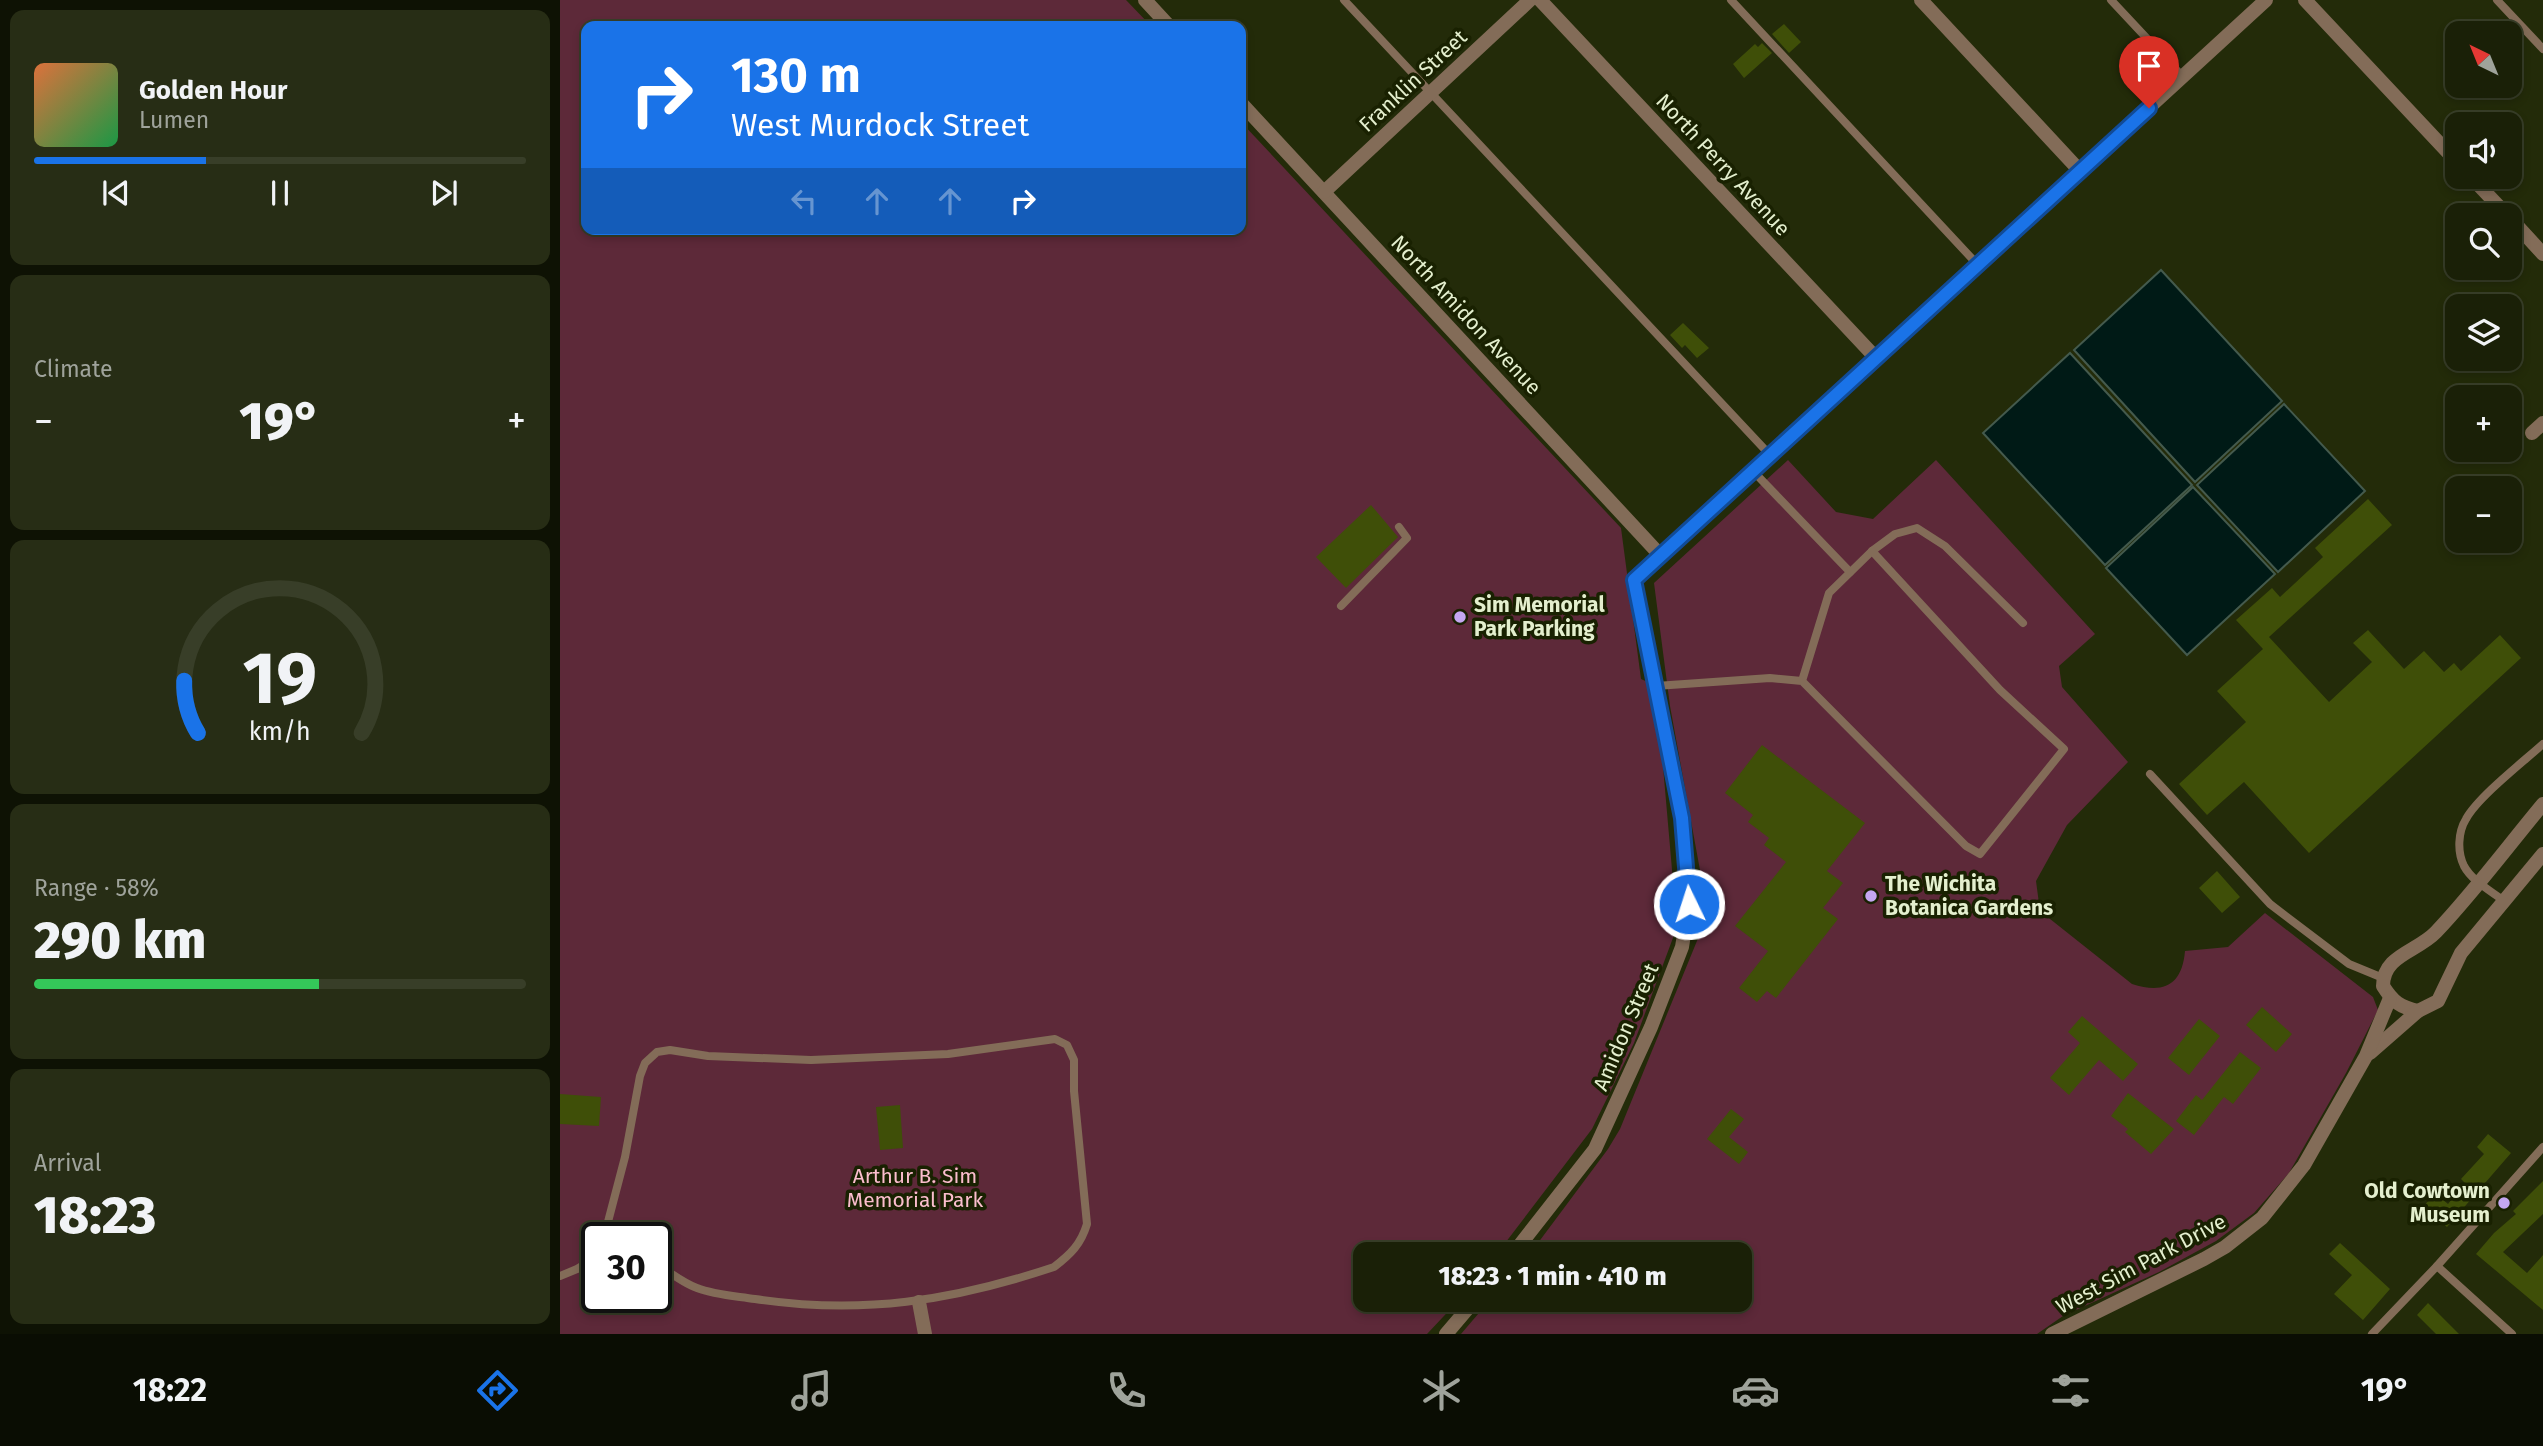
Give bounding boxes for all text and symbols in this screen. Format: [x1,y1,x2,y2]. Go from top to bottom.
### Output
north arrow [2445,21,2522,98]
map controls [2445,21,2522,553]
street label: Franklin Street [1354,24,1473,138]
pin [2119,36,2179,108]
text: 130 m [731,46,861,105]
icon: arrive [2130,47,2168,85]
icon: right [616,49,707,140]
text: Golden Hour [139,75,287,106]
street label: North Perry Avenue [1650,88,1796,242]
text: Lumen [139,106,209,134]
text: West Murdock Street [731,106,1029,144]
button: sound [2445,112,2522,189]
icon: previous [97,174,135,212]
icon: pause [261,174,299,212]
icon: next [425,174,463,212]
icon: left [785,182,823,220]
icon: ahead [858,182,896,220]
icon: ahead [931,182,969,220]
icon: right [1004,182,1042,220]
button: search [2445,203,2522,280]
street label: North Amidon Avenue [1385,230,1547,400]
button: layers [2445,294,2522,371]
text: Climate [34,355,113,383]
button: + [2445,385,2522,462]
text: 19° [239,390,321,453]
text: − [34,398,53,444]
text: + [507,398,526,444]
button: − [2445,476,2522,553]
place label: Sim Memorial Park Parking [1474,592,1605,642]
marker: Sim Memorial Park Parking [1452,609,1468,625]
text: 19 [243,635,317,722]
text: km/h [249,717,311,747]
position arrow [1652,867,1726,941]
place label: The Wichita Botanica Gardens [1885,871,2053,921]
text: Range · 58% [34,874,159,902]
marker: The Wichita Botanica Gardens [1863,888,1879,904]
text: 290 km [34,909,206,972]
street label: Amidon Street [1588,959,1665,1095]
text: Arrival [34,1149,101,1177]
park label: Arthur B. Sim Memorial Park [847,1163,983,1213]
place label: Old Cowtown Museum [2364,1178,2490,1228]
text: 18:23 [34,1184,156,1247]
marker: Old Cowtown Museum [2496,1195,2512,1211]
street label: West Sim Park Drive [2052,1208,2230,1320]
speed limit sign: 30 [581,1222,672,1313]
text: 18:23 · 1 min · 410 m [1438,1261,1667,1292]
icon: directions [473,1366,522,1415]
icon: music [787,1366,836,1415]
icon: phone [1102,1366,1151,1415]
icon: climate [1417,1366,1466,1415]
icon: car [1731,1366,1780,1415]
icon: filters [2046,1366,2095,1415]
text: 18:22 [133,1371,207,1409]
text: 19° [2361,1371,2410,1409]

